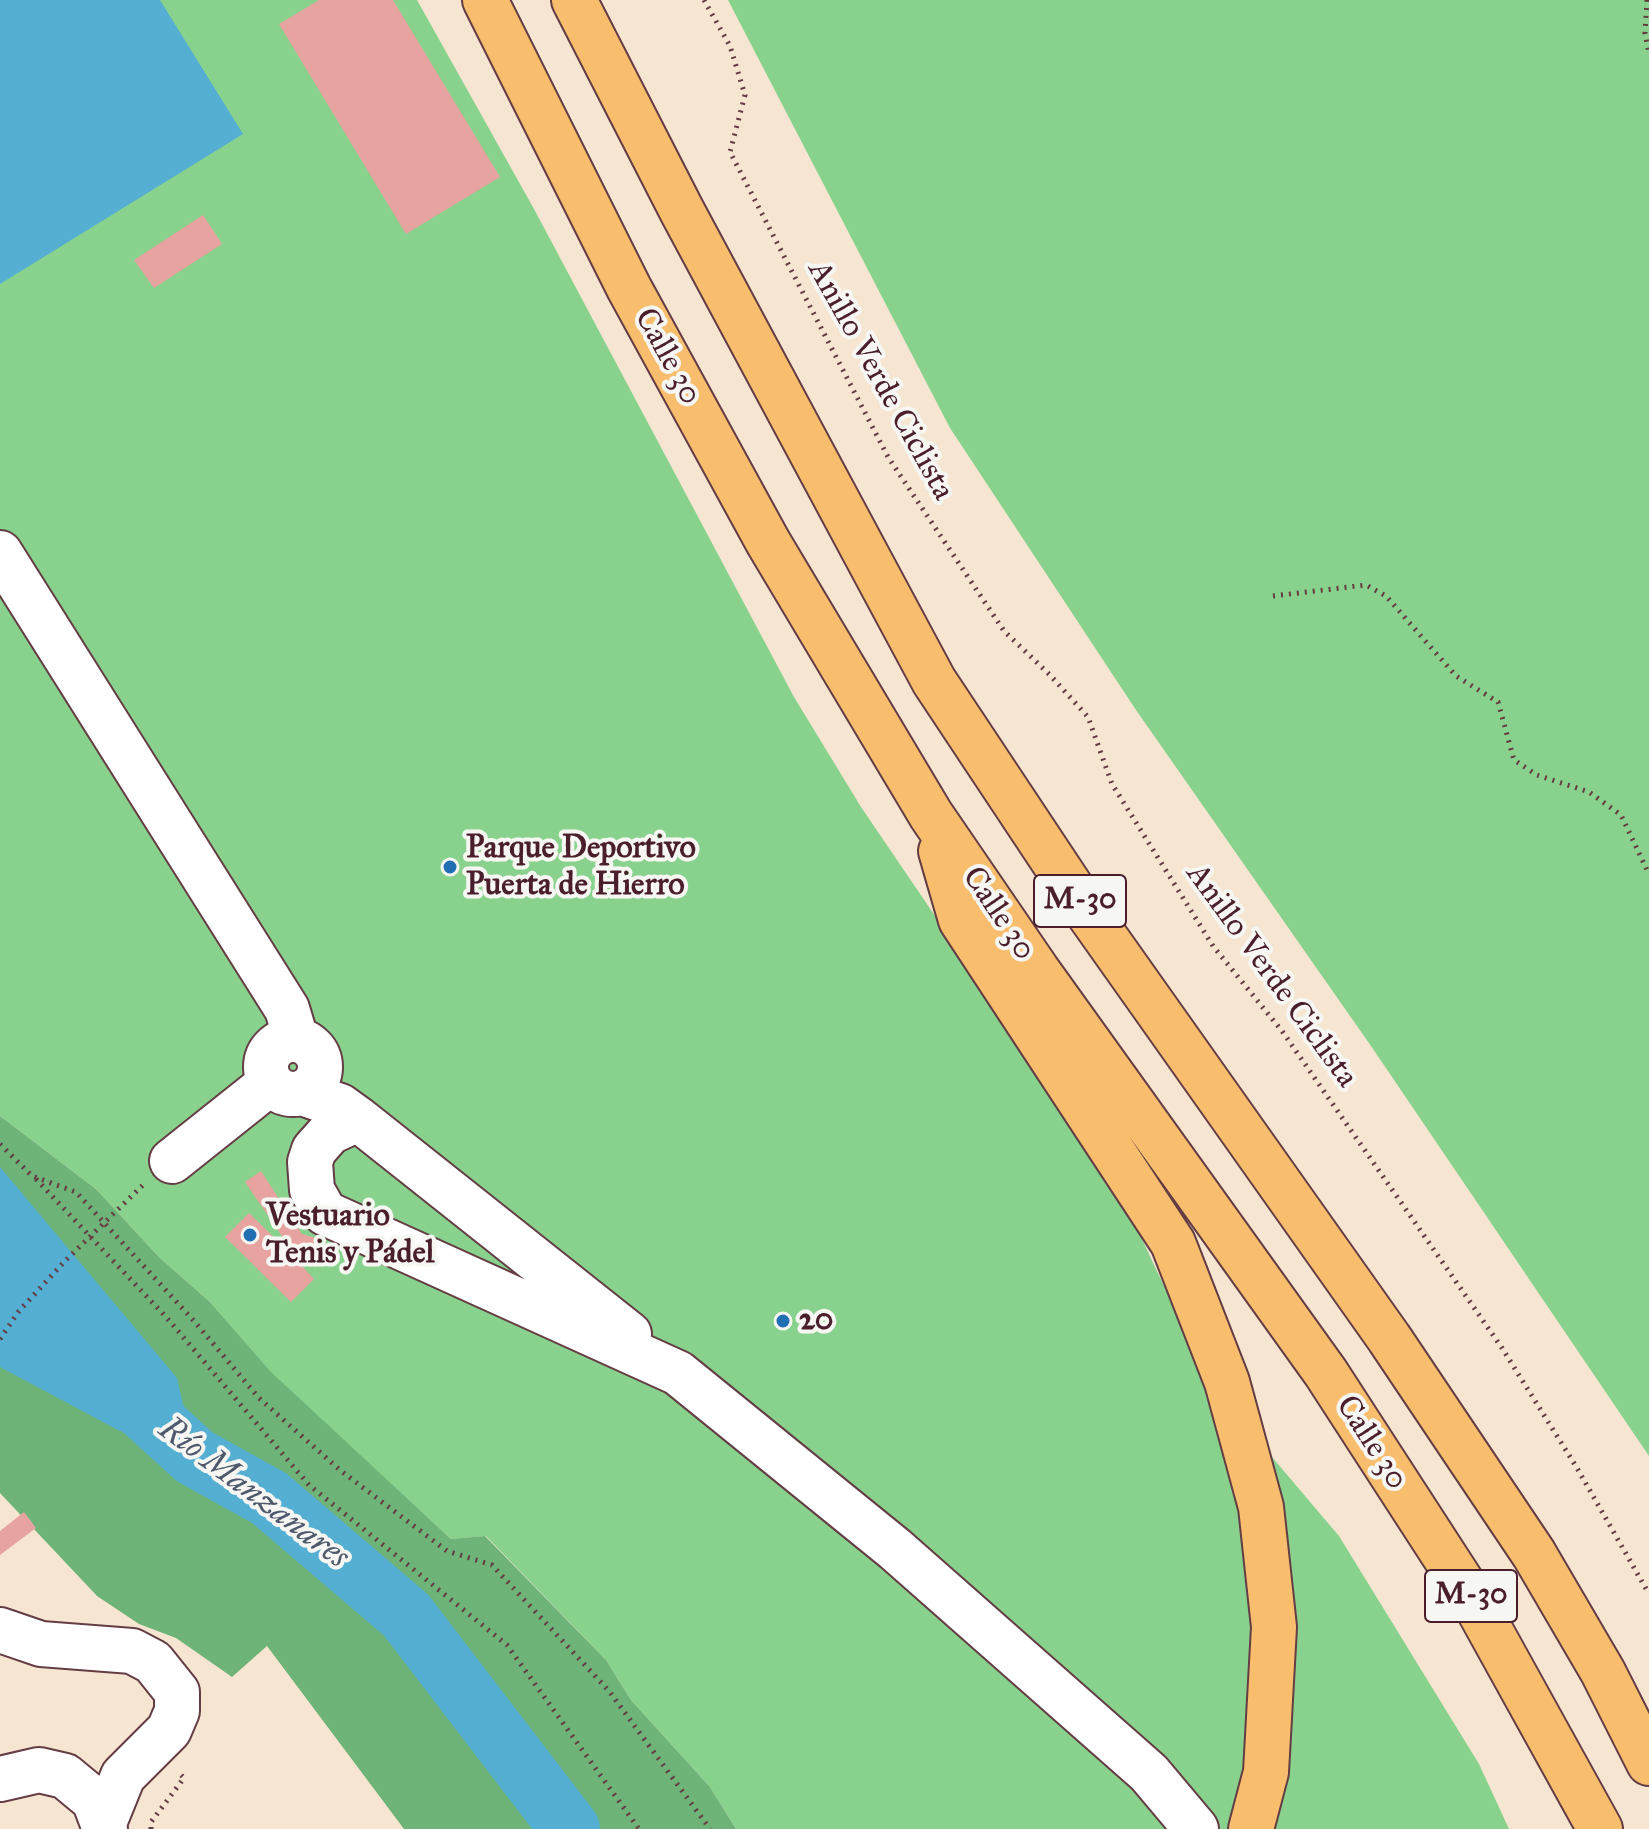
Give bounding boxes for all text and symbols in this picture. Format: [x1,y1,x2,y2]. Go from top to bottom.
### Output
street label: Anillo Verde Ciclista [798,255,962,507]
street label: Calle 30 [625,302,709,412]
place label: Parque Deportivo Puerta de Hierro [466,830,696,905]
street label: Anillo Verde Ciclista [1177,857,1365,1095]
marker: Parque Deportivo Puerta de Hierro [441,858,459,876]
street label: Calle 30 [953,860,1043,968]
road number: M-30 [1034,875,1126,927]
place label: Vestuario Tenis y Pádel [266,1198,435,1273]
marker: Vestuario Tenis y Pádel [241,1226,259,1244]
place label: 20 [799,1302,833,1340]
marker: 20 [774,1312,792,1330]
street label: Calle 30 [1327,1389,1415,1497]
water label: Río Manzanares [150,1409,356,1579]
road number: M-30 [1425,1570,1517,1622]

